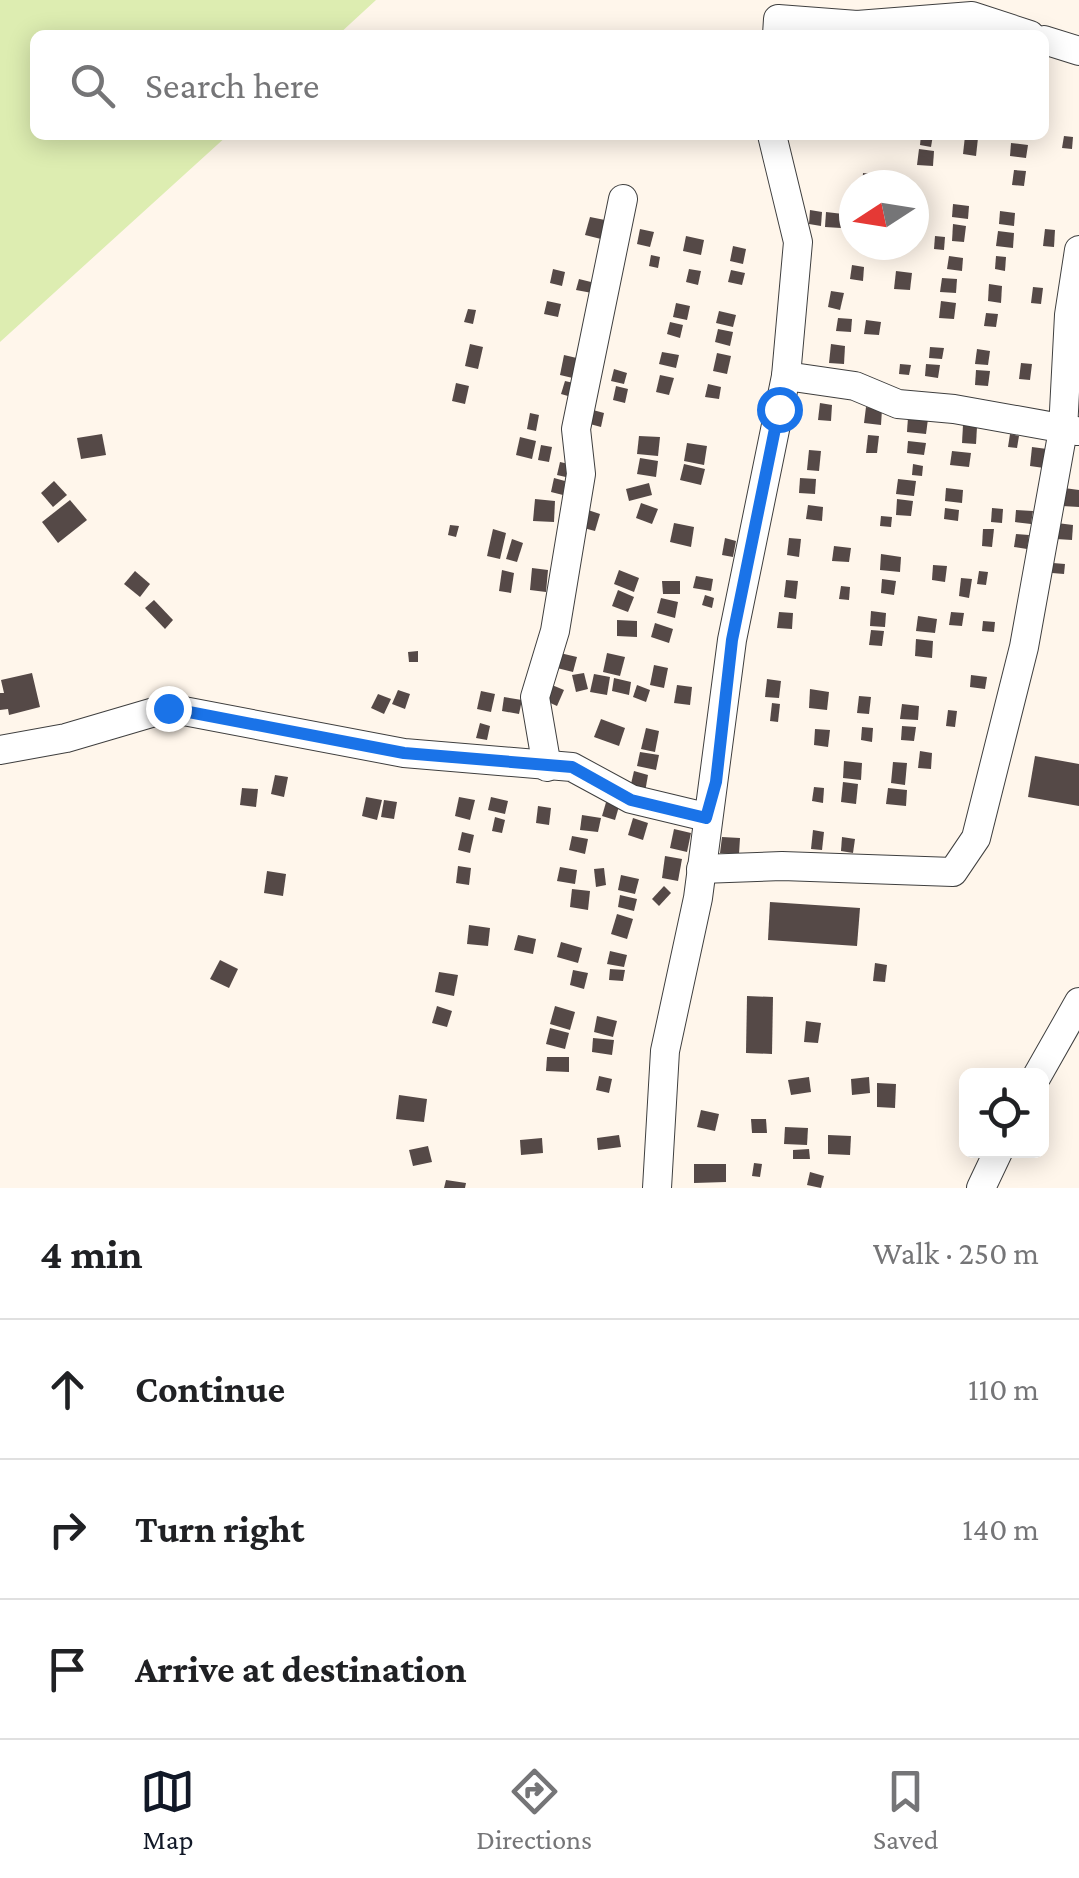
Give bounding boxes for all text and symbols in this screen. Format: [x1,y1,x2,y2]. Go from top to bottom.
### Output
search box [30,30,1049,140]
icon: search [65,58,120,113]
text: Search here [145,64,319,106]
north arrow [839,170,929,260]
route start [757,387,803,433]
route end [146,686,192,732]
map controls [959,1068,1049,1158]
button: locate [959,1068,1049,1158]
text: 4 min [40,1230,143,1277]
text: Walk · 250 m [873,1235,1039,1271]
icon: ahead [40,1362,95,1417]
text: Continue [135,1368,285,1410]
text: 110 m [968,1371,1039,1407]
icon: right [40,1502,95,1557]
text: Turn right [135,1508,304,1550]
text: 140 m [962,1511,1039,1547]
icon: arrive [40,1642,95,1697]
text: Arrive at destination [135,1648,467,1690]
tab: Map [140,1764,195,1855]
tab: Directions [476,1764,592,1855]
tab: Saved [873,1764,939,1855]

